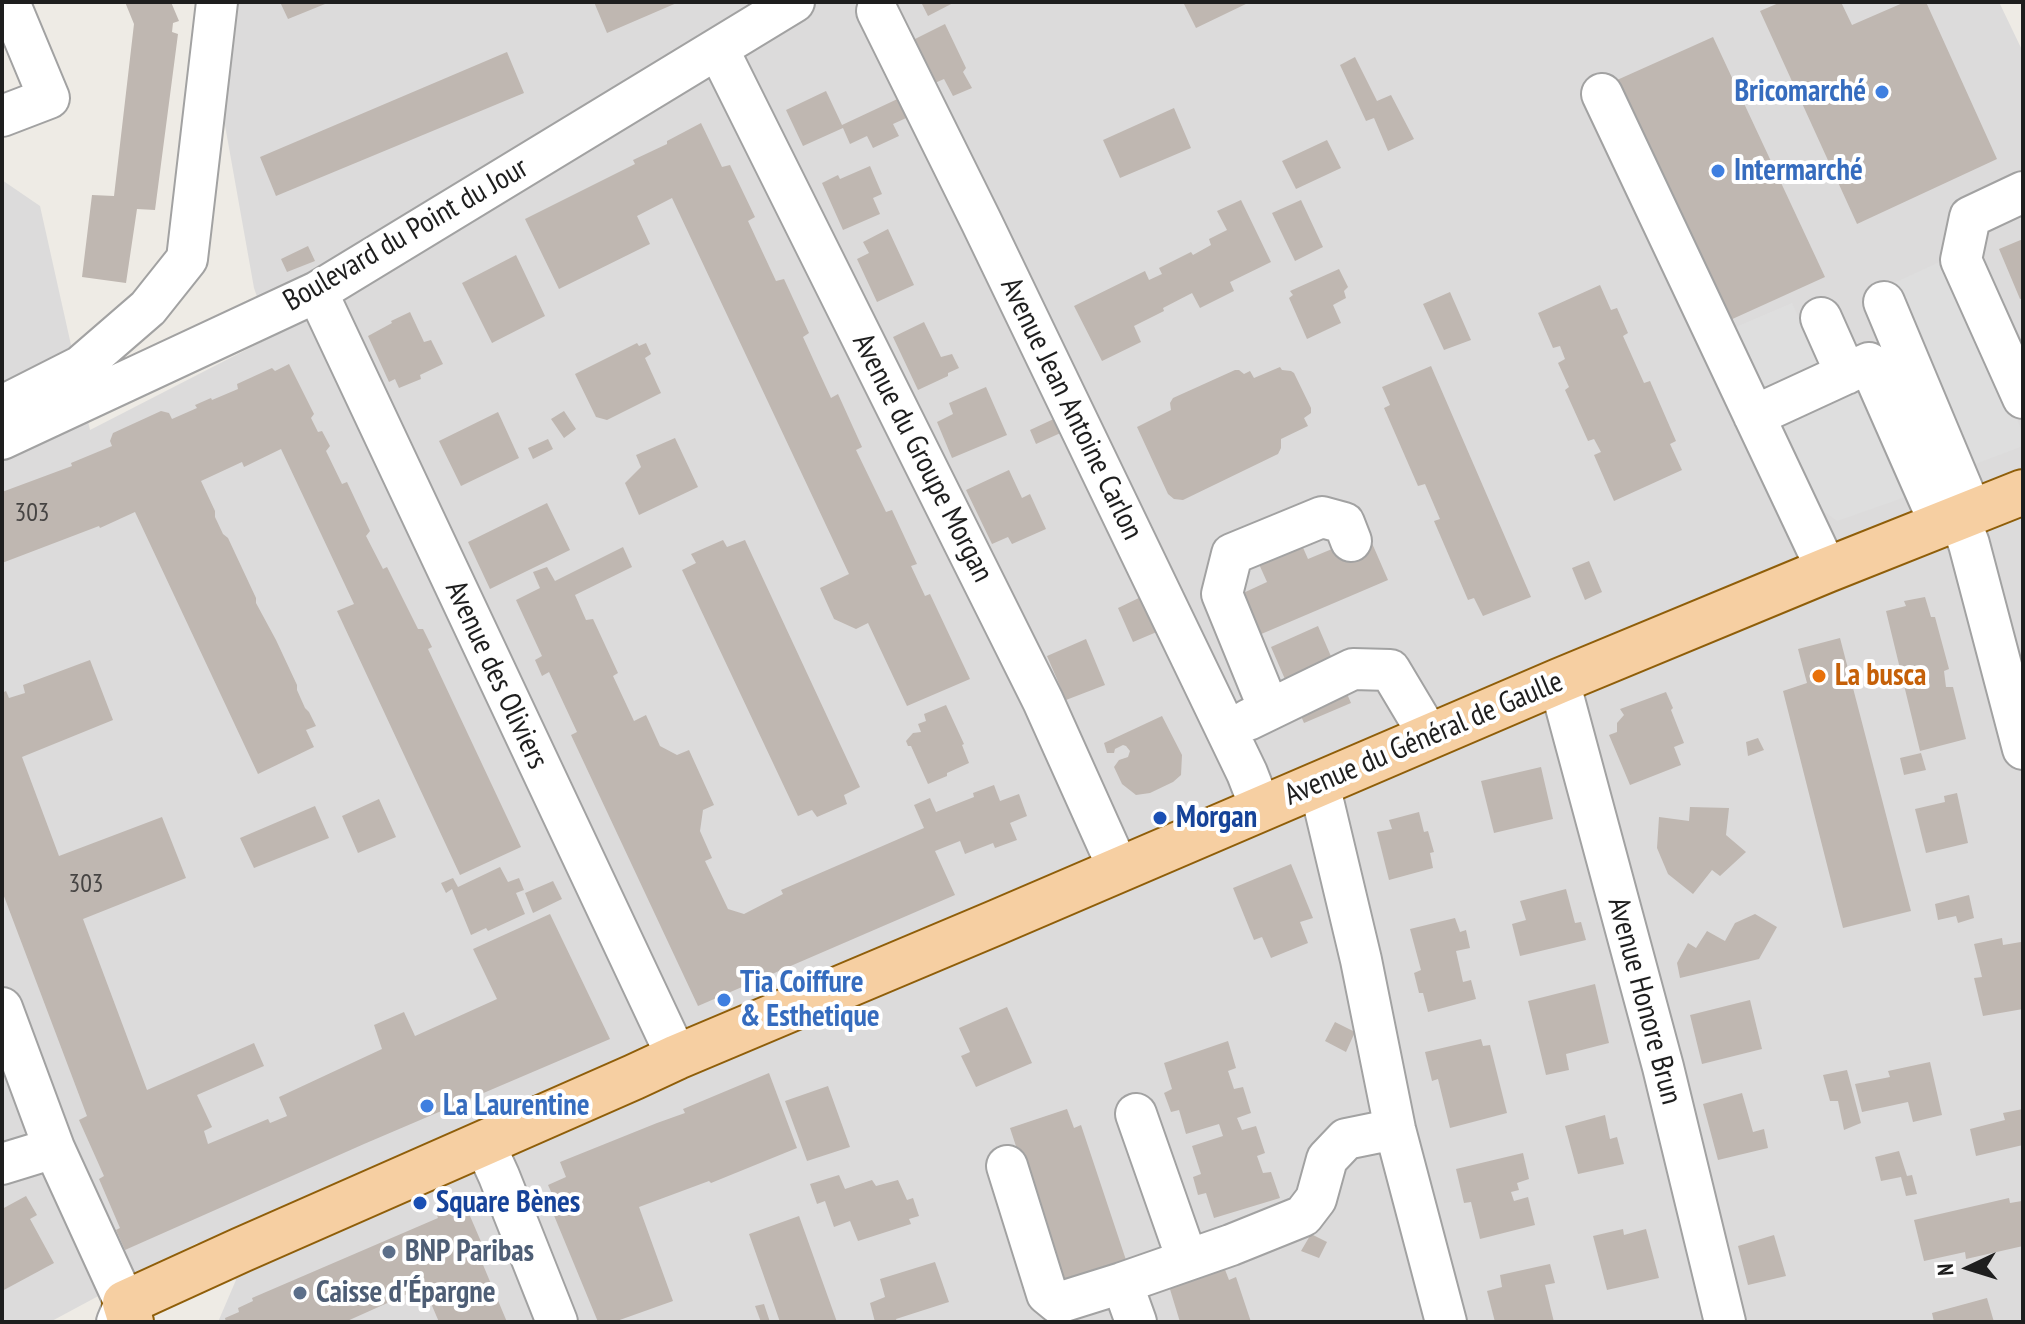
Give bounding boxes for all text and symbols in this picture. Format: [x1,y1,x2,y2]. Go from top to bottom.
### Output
place label: Bricomarché [1734,74,1866,110]
marker: Bricomarché [1873,83,1891,101]
street label: Boulevard du Point du Jour [277,150,535,320]
place label: Intermarché [1734,153,1863,189]
marker: Intermarché [1709,162,1727,180]
street label: Avenue Jean Antoine Carlon [992,272,1150,546]
street label: Avenue du Groupe Morgan [844,328,1000,588]
house number: 303 [14,498,50,530]
street label: Avenue des Oliviers [437,575,555,775]
place label: La busca [1835,658,1926,694]
street label: Avenue du Général de Gaulle [1279,664,1569,814]
marker: La busca [1810,667,1828,685]
place label: Morgan [1176,800,1257,836]
marker: Morgan [1151,809,1169,827]
house number: 303 [68,869,104,901]
street label: Avenue Honore Brun [1599,894,1689,1108]
place label: Tia Coiffure & Esthetique [740,965,880,1036]
marker: Tia Coiffure & Esthetique [715,991,733,1009]
place label: La Laurentine [443,1088,590,1124]
marker: La Laurentine [418,1097,436,1115]
place label: Square Bènes [436,1185,580,1221]
marker: Square Bènes [411,1194,429,1212]
north arrow [1929,1228,2009,1308]
place label: BNP Paribas [405,1234,534,1270]
marker: BNP Paribas [380,1243,398,1261]
text: N [1931,1263,1959,1277]
place label: Caisse d'Épargne [316,1275,496,1311]
marker: Caisse d'Épargne [291,1284,309,1302]

